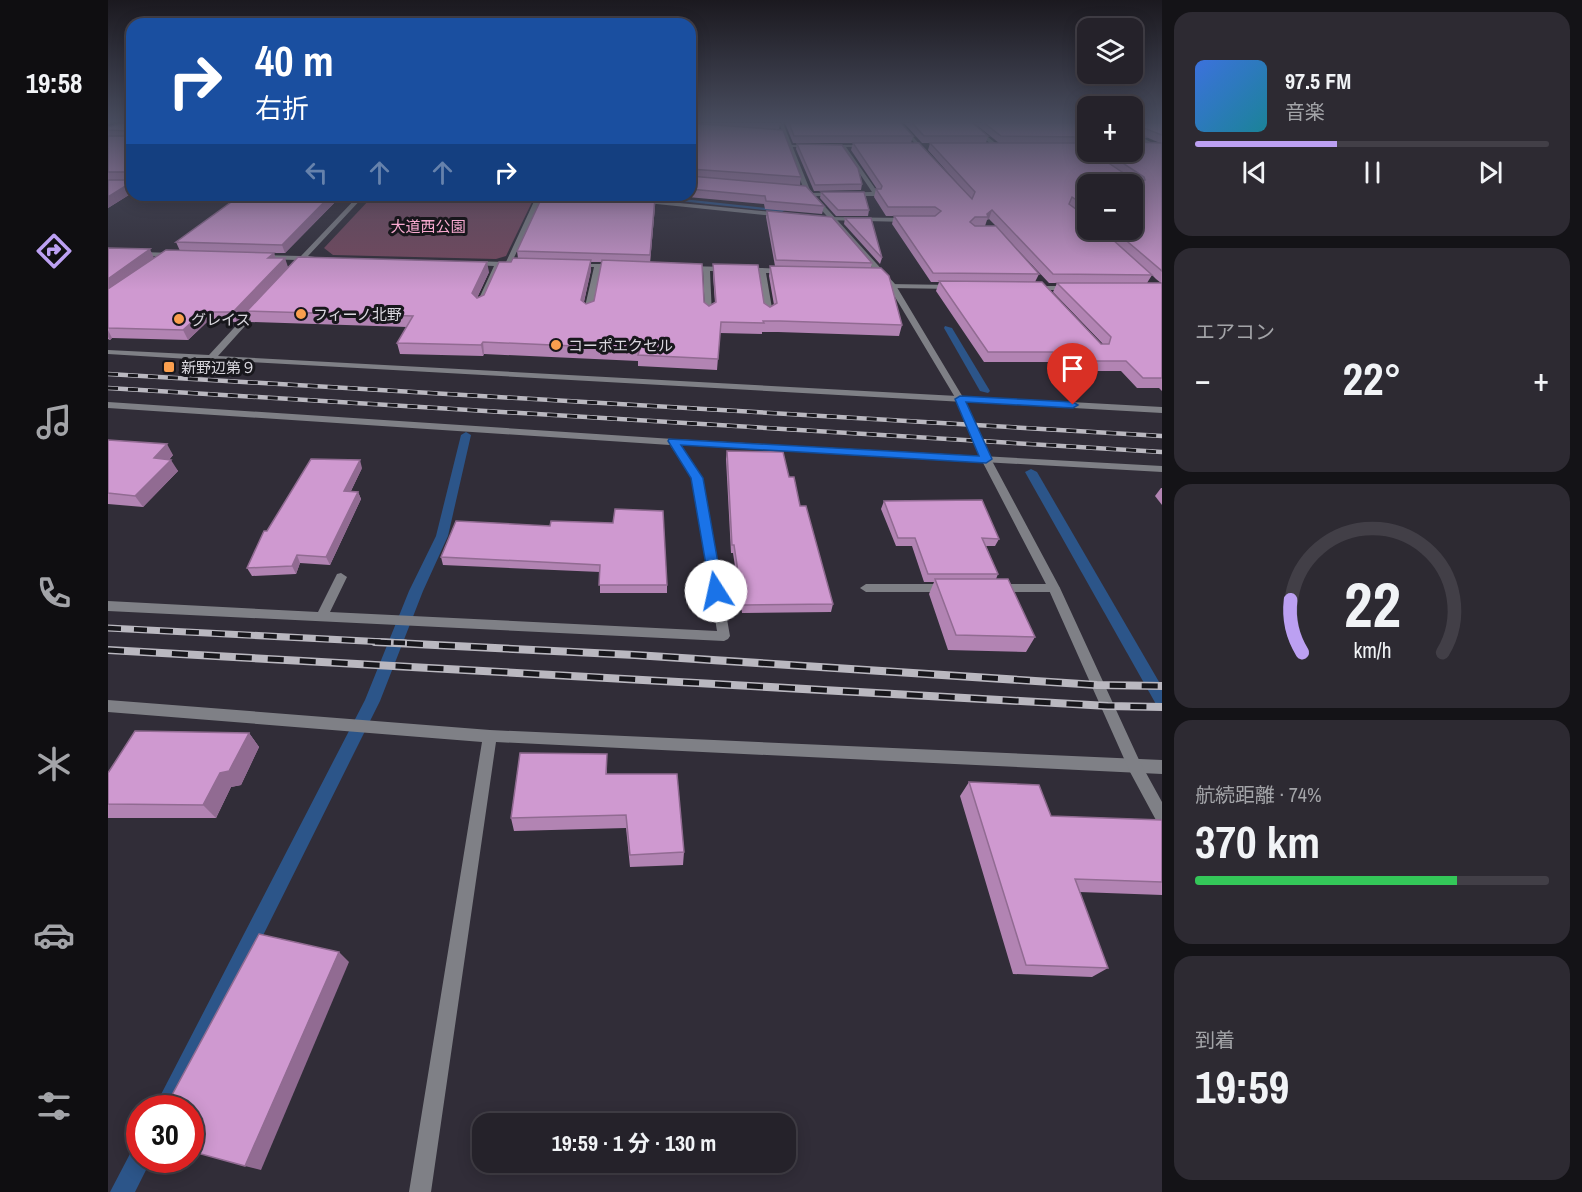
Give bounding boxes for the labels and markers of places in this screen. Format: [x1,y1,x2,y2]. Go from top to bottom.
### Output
place label: フィーノ北野 [313,304,402,325]
marker: フィーノ北野 [294,307,308,321]
place label: グレイス [191,309,251,330]
marker: グレイス [172,312,186,326]
place label: コーポエクセル [568,335,673,356]
marker: コーポエクセル [549,338,563,352]
pin [1047,343,1098,405]
place label: 新野辺第９ [181,357,256,378]
marker: 新野辺第９ [162,360,176,374]

